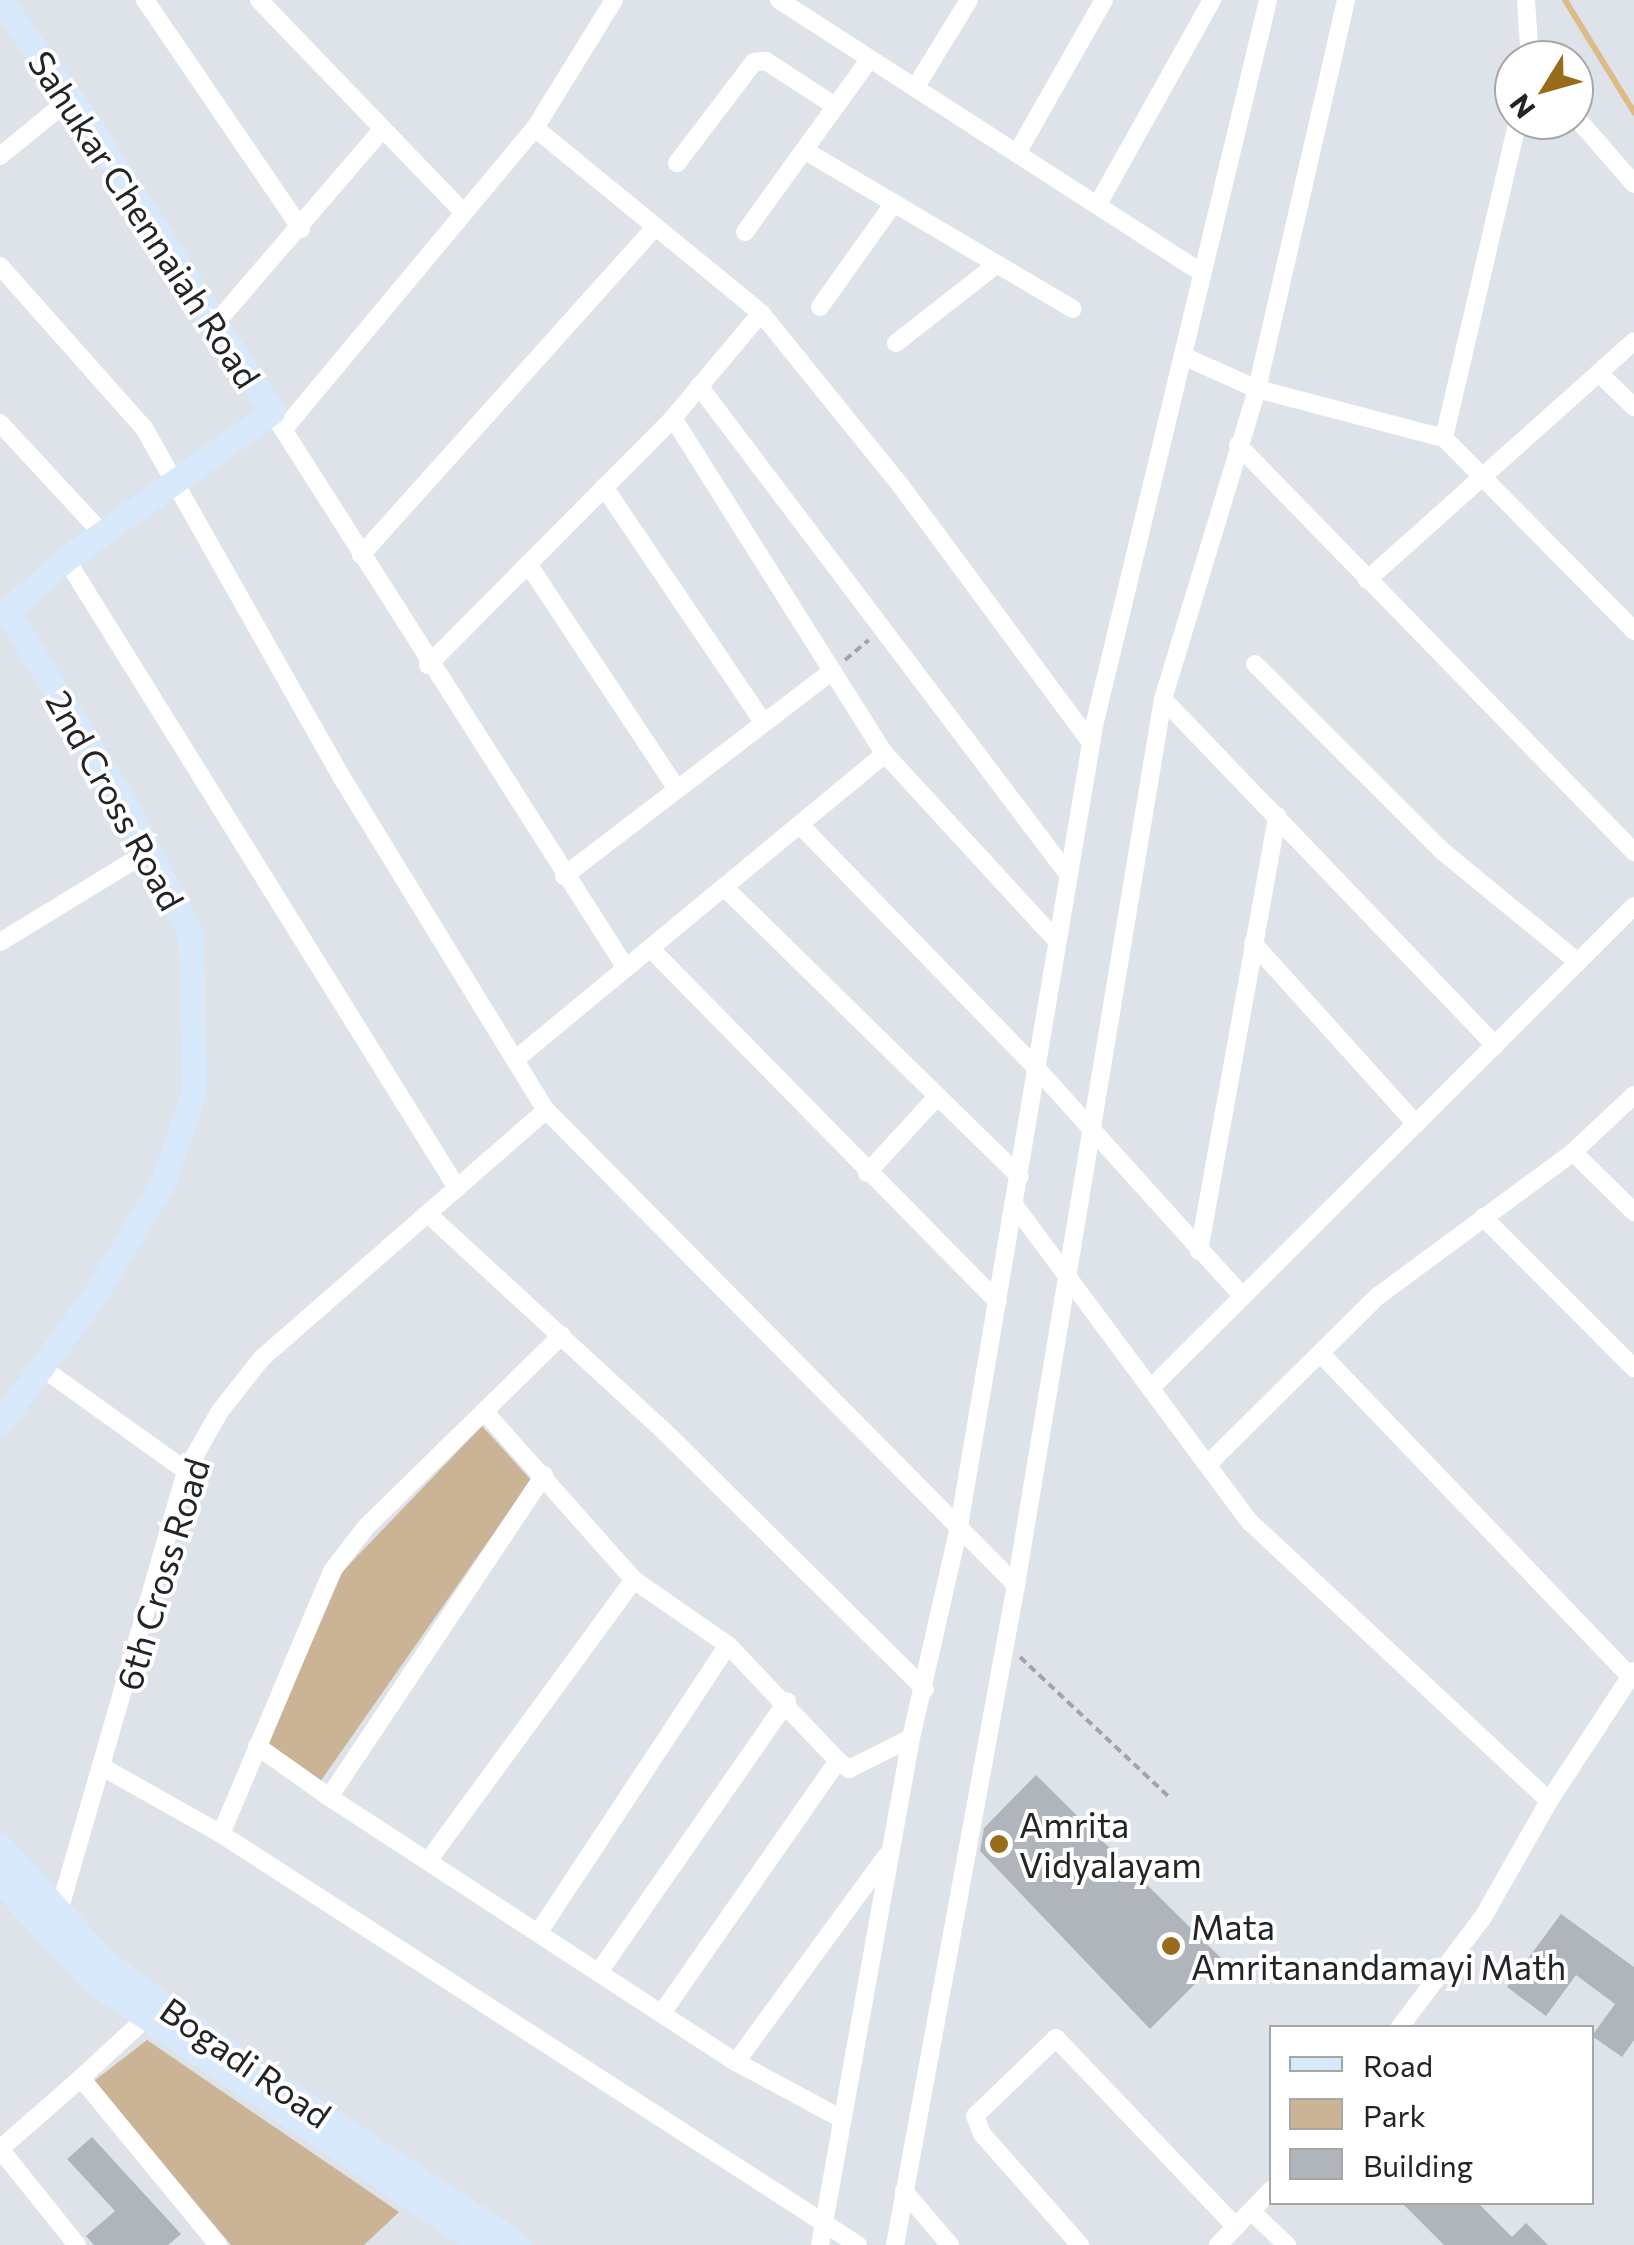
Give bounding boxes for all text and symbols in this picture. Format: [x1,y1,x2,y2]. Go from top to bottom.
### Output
north arrow [1494,40,1594,140]
street label: Sahukar Chennaiah Road [20,43,270,395]
text: N [1502,88,1542,125]
street label: 2nd Cross Road [38,683,194,917]
street label: 6th Cross Road [107,1453,217,1695]
place label: Amrita Vidyalayam [1019,1803,1202,1885]
marker: Amrita Vidyalayam [988,1833,1010,1855]
place label: Mata Amritanandamayi Math [1191,1905,1566,1987]
marker: Mata Amritanandamayi Math [1160,1935,1182,1957]
street label: Bogadi Road [153,1988,339,2136]
legend [1269,2025,1594,2205]
text: Road [1363,2046,1433,2083]
text: Park [1363,2096,1426,2133]
text: Building [1363,2146,1473,2183]

